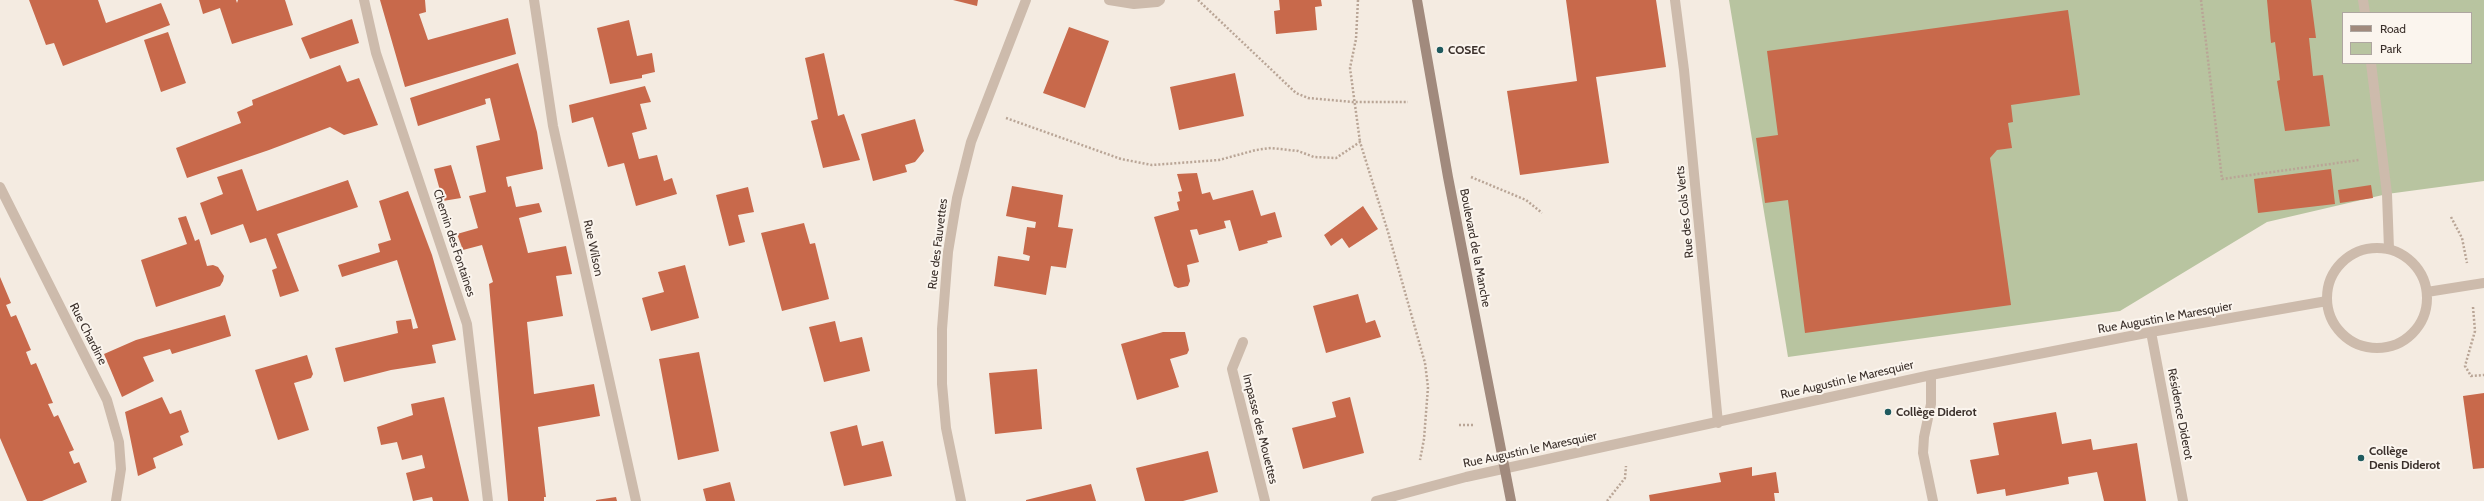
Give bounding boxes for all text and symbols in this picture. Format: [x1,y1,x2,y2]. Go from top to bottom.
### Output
legend [2342,12,2472,64]
text: Road [2380,21,2406,36]
text: Park [2380,41,2402,56]
place label: COSEC [1448,43,1485,57]
marker: COSEC [1435,45,1445,55]
street label: Rue des Cols Verts [1673,165,1697,259]
street label: Chemin des Fontaines [430,187,478,299]
street label: Boulevard de la Manche [1456,187,1494,309]
street label: Rue des Fauvettes [925,198,951,290]
street label: Rue Wilson [580,219,606,277]
street label: Rue Augustin le Maresquier [2097,299,2233,337]
street label: Rue Chardine [66,301,110,367]
street label: Rue Augustin le Maresquier [1779,358,1915,402]
street label: Résidence Diderot [2164,367,2196,461]
street label: Impasse des Mouettes [1239,372,1281,486]
place label: Collège Diderot [1896,405,1977,419]
marker: Collège Diderot [1883,407,1893,417]
street label: Rue Augustin le Maresquier [1462,429,1598,471]
place label: Collège Denis Diderot [2369,444,2440,472]
marker: Collège Denis Diderot [2356,453,2366,463]

